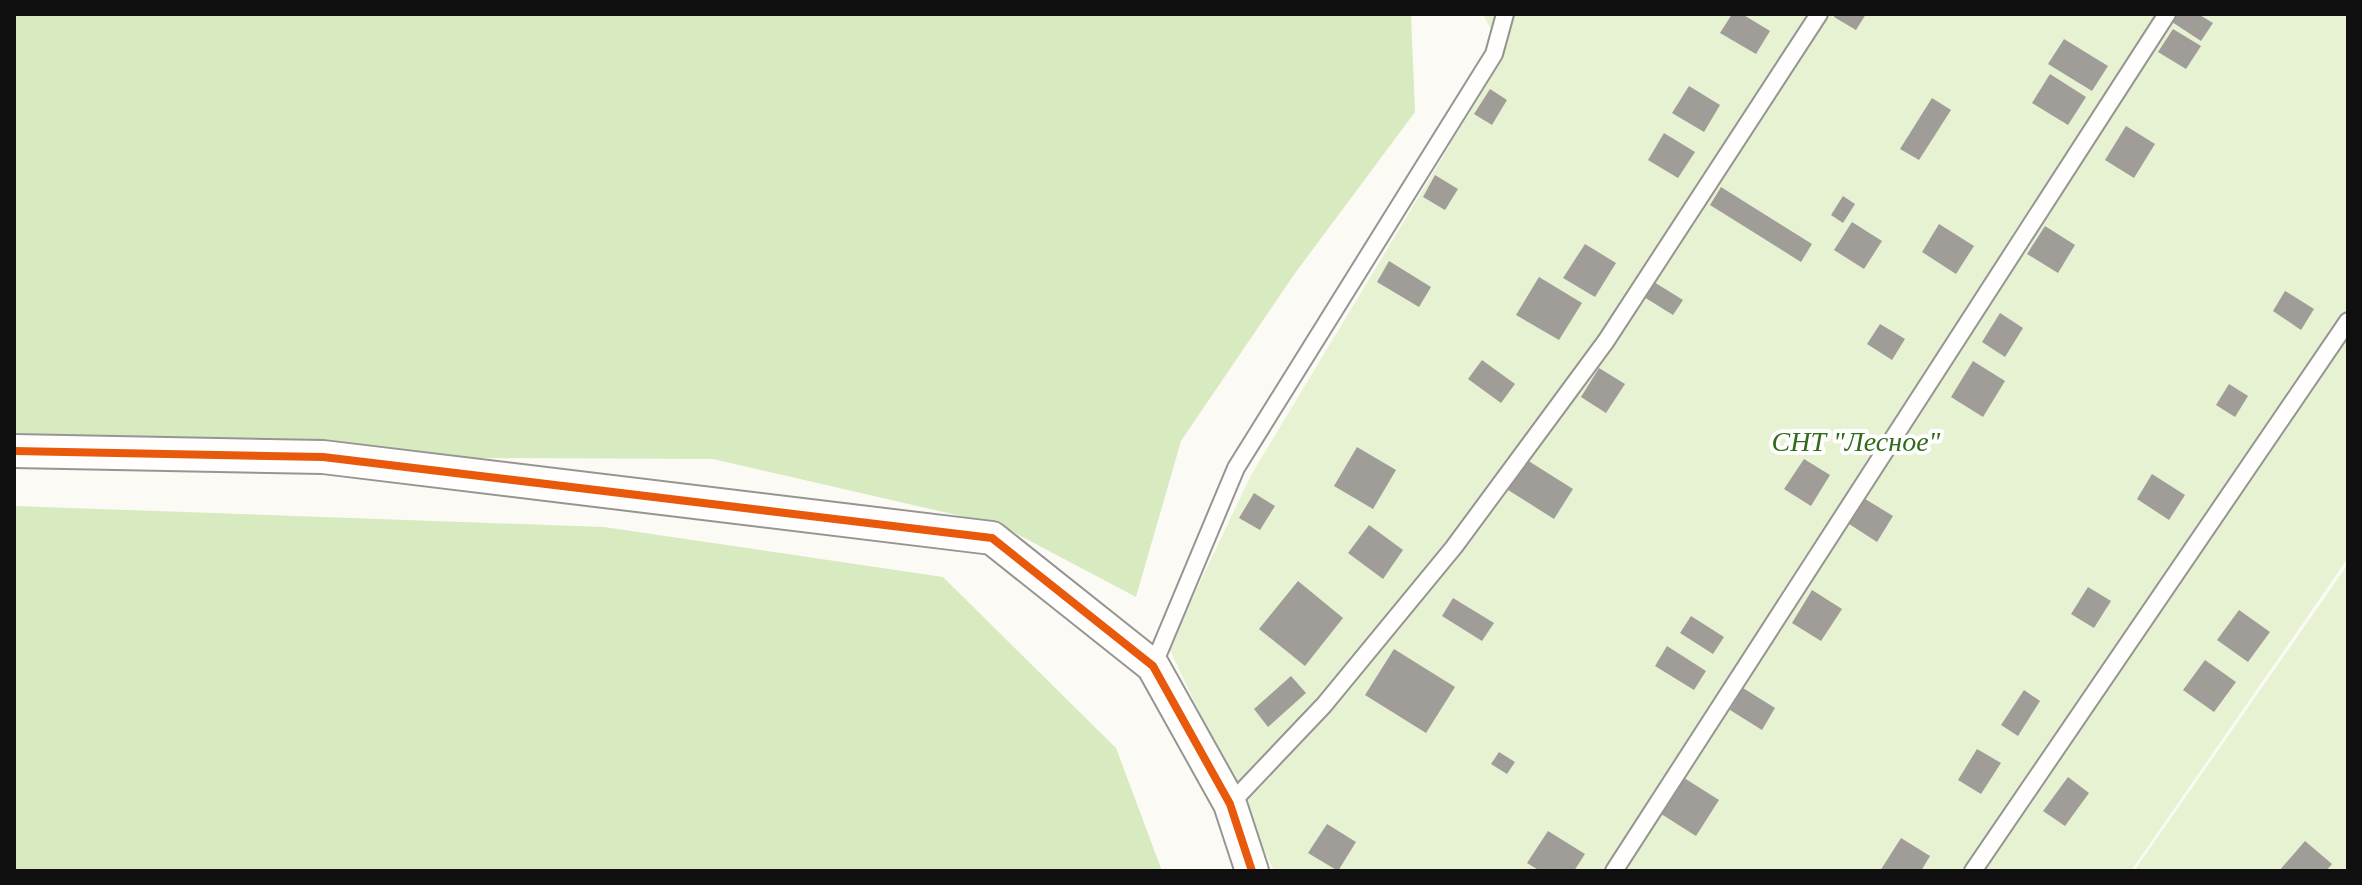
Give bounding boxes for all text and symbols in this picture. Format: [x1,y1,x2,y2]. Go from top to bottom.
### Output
park label: СНТ "Лесное" [1772,426,1941,457]

